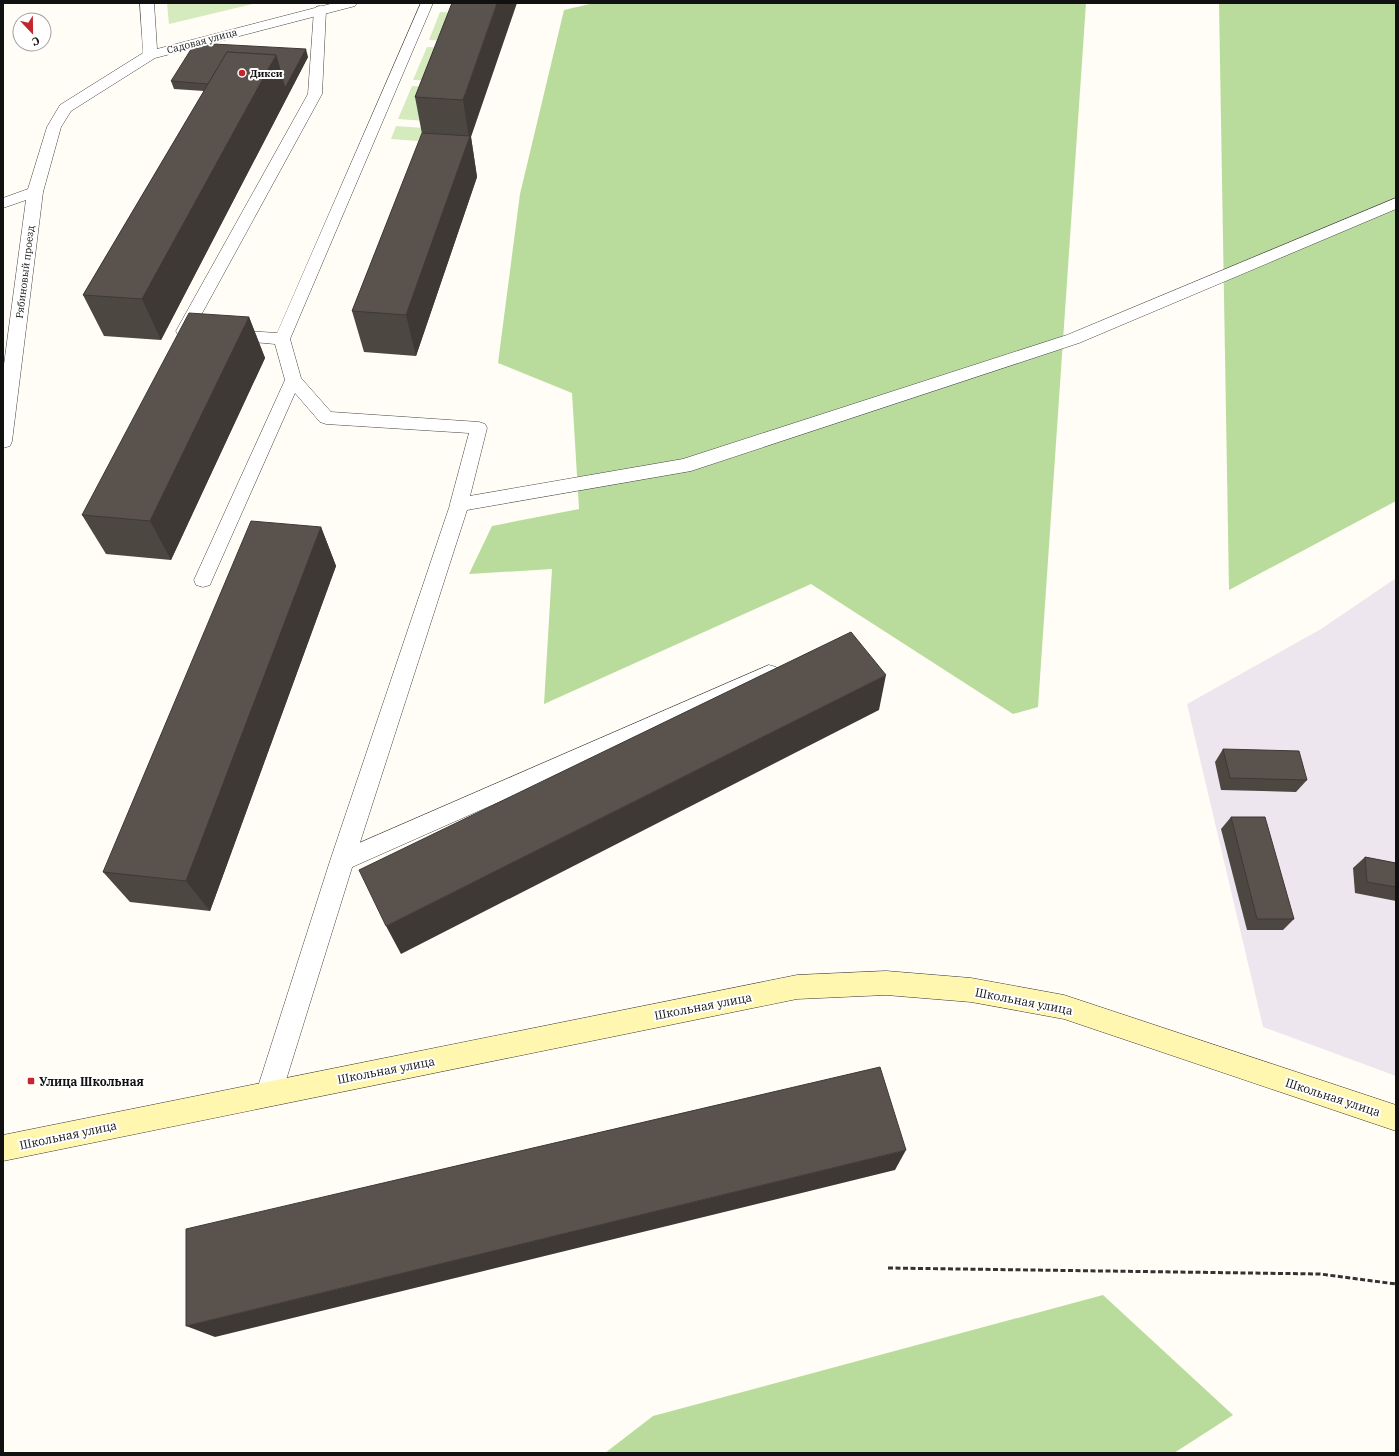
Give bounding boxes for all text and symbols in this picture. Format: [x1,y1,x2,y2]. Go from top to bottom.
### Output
north arrow [12,12,52,52]
street label: Садовая улица [165,25,239,57]
text: С [30,33,42,49]
place label: Дикси [250,67,283,80]
marker: Дикси [237,68,247,78]
street label: Рябиновый проезд [13,225,37,319]
street label: Школьная улица [974,984,1075,1018]
street label: Школьная улица [653,989,754,1023]
street label: Школьная улица [336,1053,437,1087]
place label: Улица Школьная [39,1074,144,1089]
street label: Школьная улица [1284,1075,1383,1120]
marker: Улица Школьная [26,1076,36,1086]
street label: Школьная улица [18,1117,119,1153]

